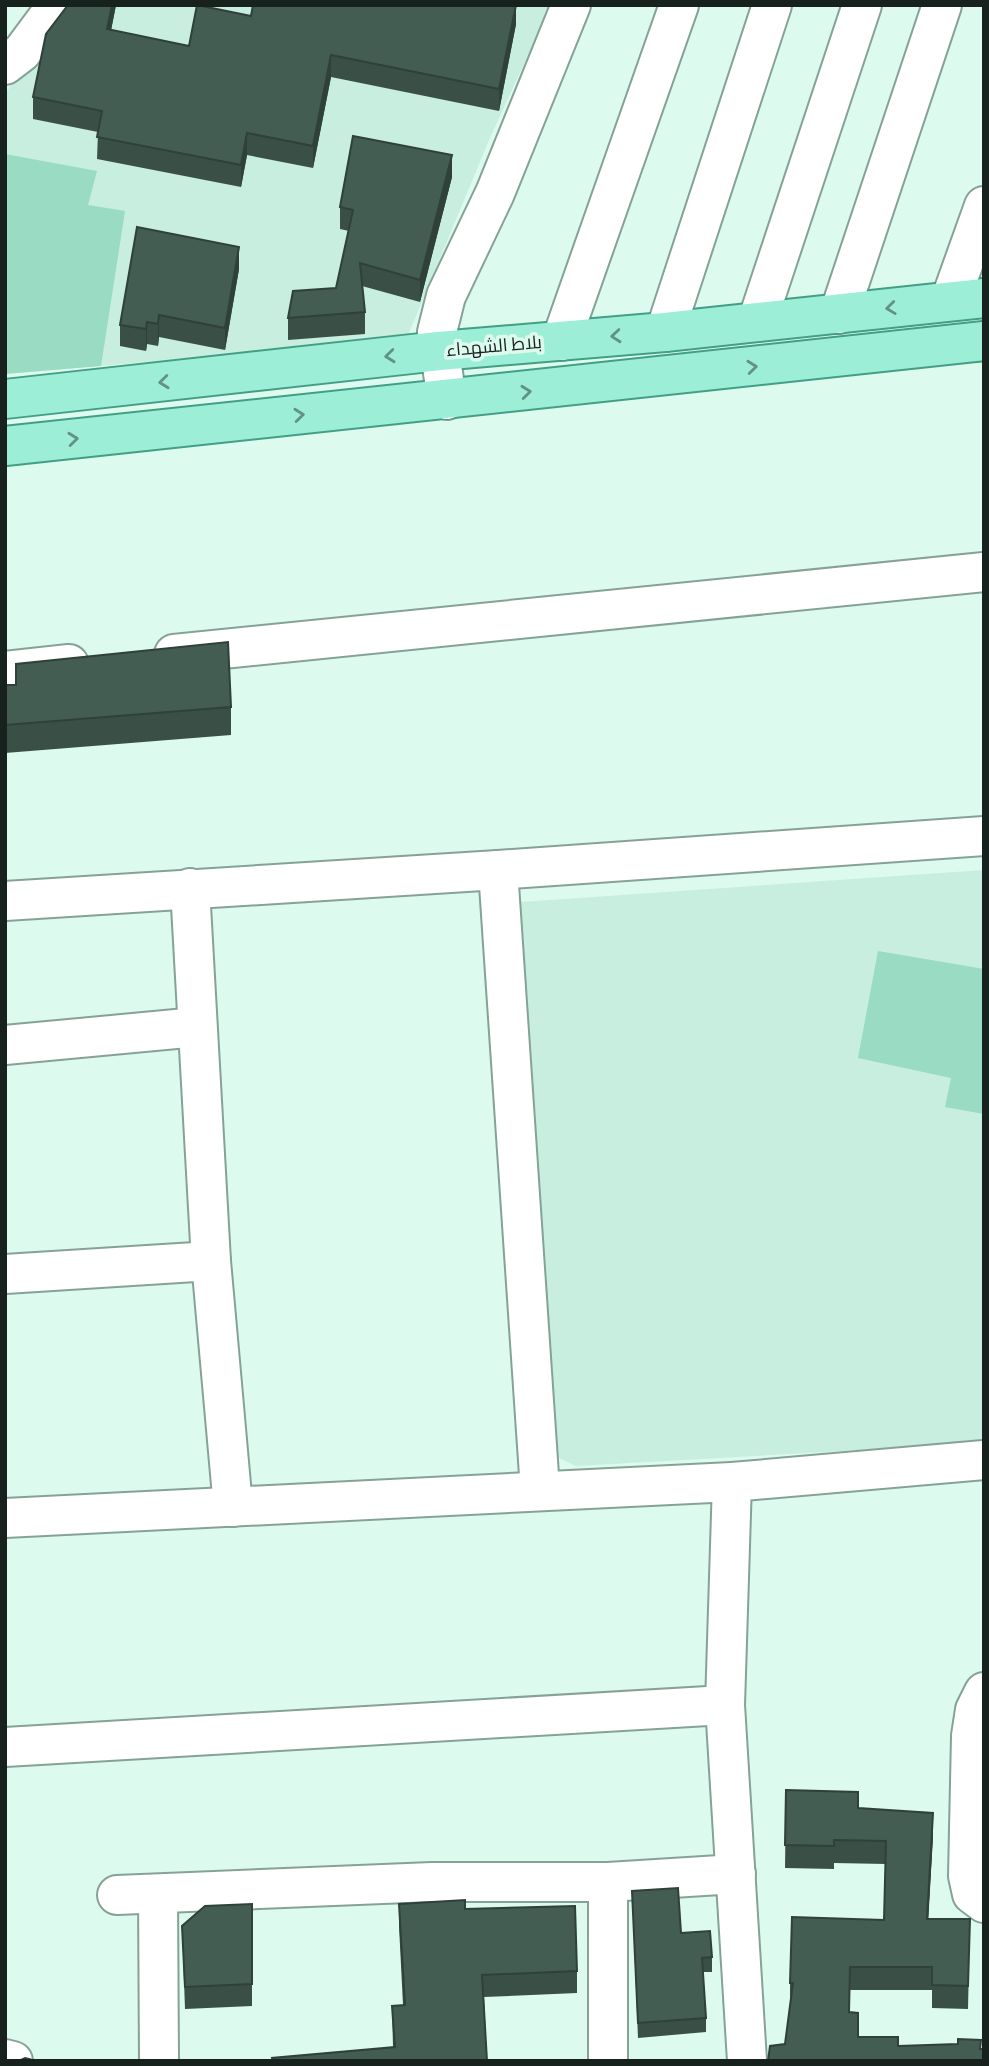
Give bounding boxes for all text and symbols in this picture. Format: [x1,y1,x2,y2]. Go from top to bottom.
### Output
one-way arrow [886,300,897,315]
one-way arrow [611,328,622,343]
street label: بلاط الشهداء [445,330,543,361]
one-way arrow [384,349,396,364]
one-way arrow [746,359,758,374]
one-way arrow [158,374,170,389]
one-way arrow [520,384,531,399]
one-way arrow [294,408,305,423]
one-way arrow [68,432,79,447]

